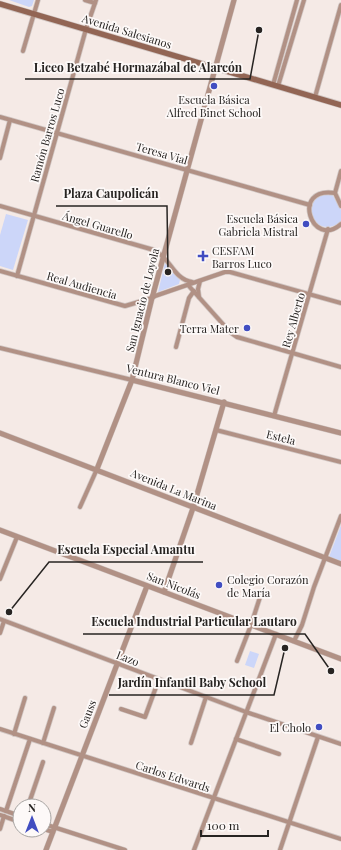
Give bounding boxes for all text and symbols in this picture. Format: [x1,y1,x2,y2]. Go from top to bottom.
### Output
street label: Avenida Salesianos [79,10,174,52]
callout: Liceo Betzabé Hormazábal de Alarcón [25,55,250,79]
text: Liceo Betzabé Hormazábal de Alarcón [34,59,243,75]
marker: Escuela Básica Alfred Binet School [209,81,219,91]
street label: Ramón Barros Luco [26,86,68,184]
place label: Escuela Básica Alfred Binet School [166,92,261,120]
street label: Teresa Vial [134,138,190,168]
callout: Plaza Caupolicán [56,182,167,206]
text: Plaza Caupolicán [63,185,159,201]
street label: Ángel Guarello [60,208,135,242]
place label: Escuela Básica Gabriela Mistral [219,211,299,239]
marker: Escuela Básica Gabriela Mistral [301,219,311,229]
place label: CESFAM Barros Luco [212,243,272,271]
street label: San Ignacio de Loyola [122,246,162,354]
marker: CESFAM Barros Luco [197,250,209,262]
street label: Real Audiencia [45,268,119,302]
street label: Rey Alberto [278,291,308,349]
place label: Terra Mater [180,321,239,336]
marker: Terra Mater [242,323,252,333]
street label: Ventura Blanco Viel [124,360,221,398]
street label: Estela [265,426,298,448]
street label: Avenida La Marina [128,464,220,513]
callout: Escuela Especial Amantu [49,538,203,562]
text: Escuela Especial Amantu [57,541,195,557]
street label: San Nicolás [145,568,203,602]
place label: Colegio Corazón de María [227,572,309,600]
marker: Colegio Corazón de María [214,580,224,590]
callout: Escuela Industrial Particular Lautaro [83,610,305,634]
text: Escuela Industrial Particular Lautaro [91,613,297,629]
street label: Lazo [114,647,142,669]
callout: Jardín Infantil Baby School [109,671,274,695]
text: Jardín Infantil Baby School [117,674,266,690]
street label: Gauss [75,698,99,730]
place label: El Cholo [269,720,311,735]
marker: El Cholo [314,722,324,732]
street label: Carlos Edwards [134,757,212,795]
north arrow [12,798,52,838]
text: N [28,800,36,815]
scale bar [201,812,268,838]
text: 100 m [207,817,240,833]

